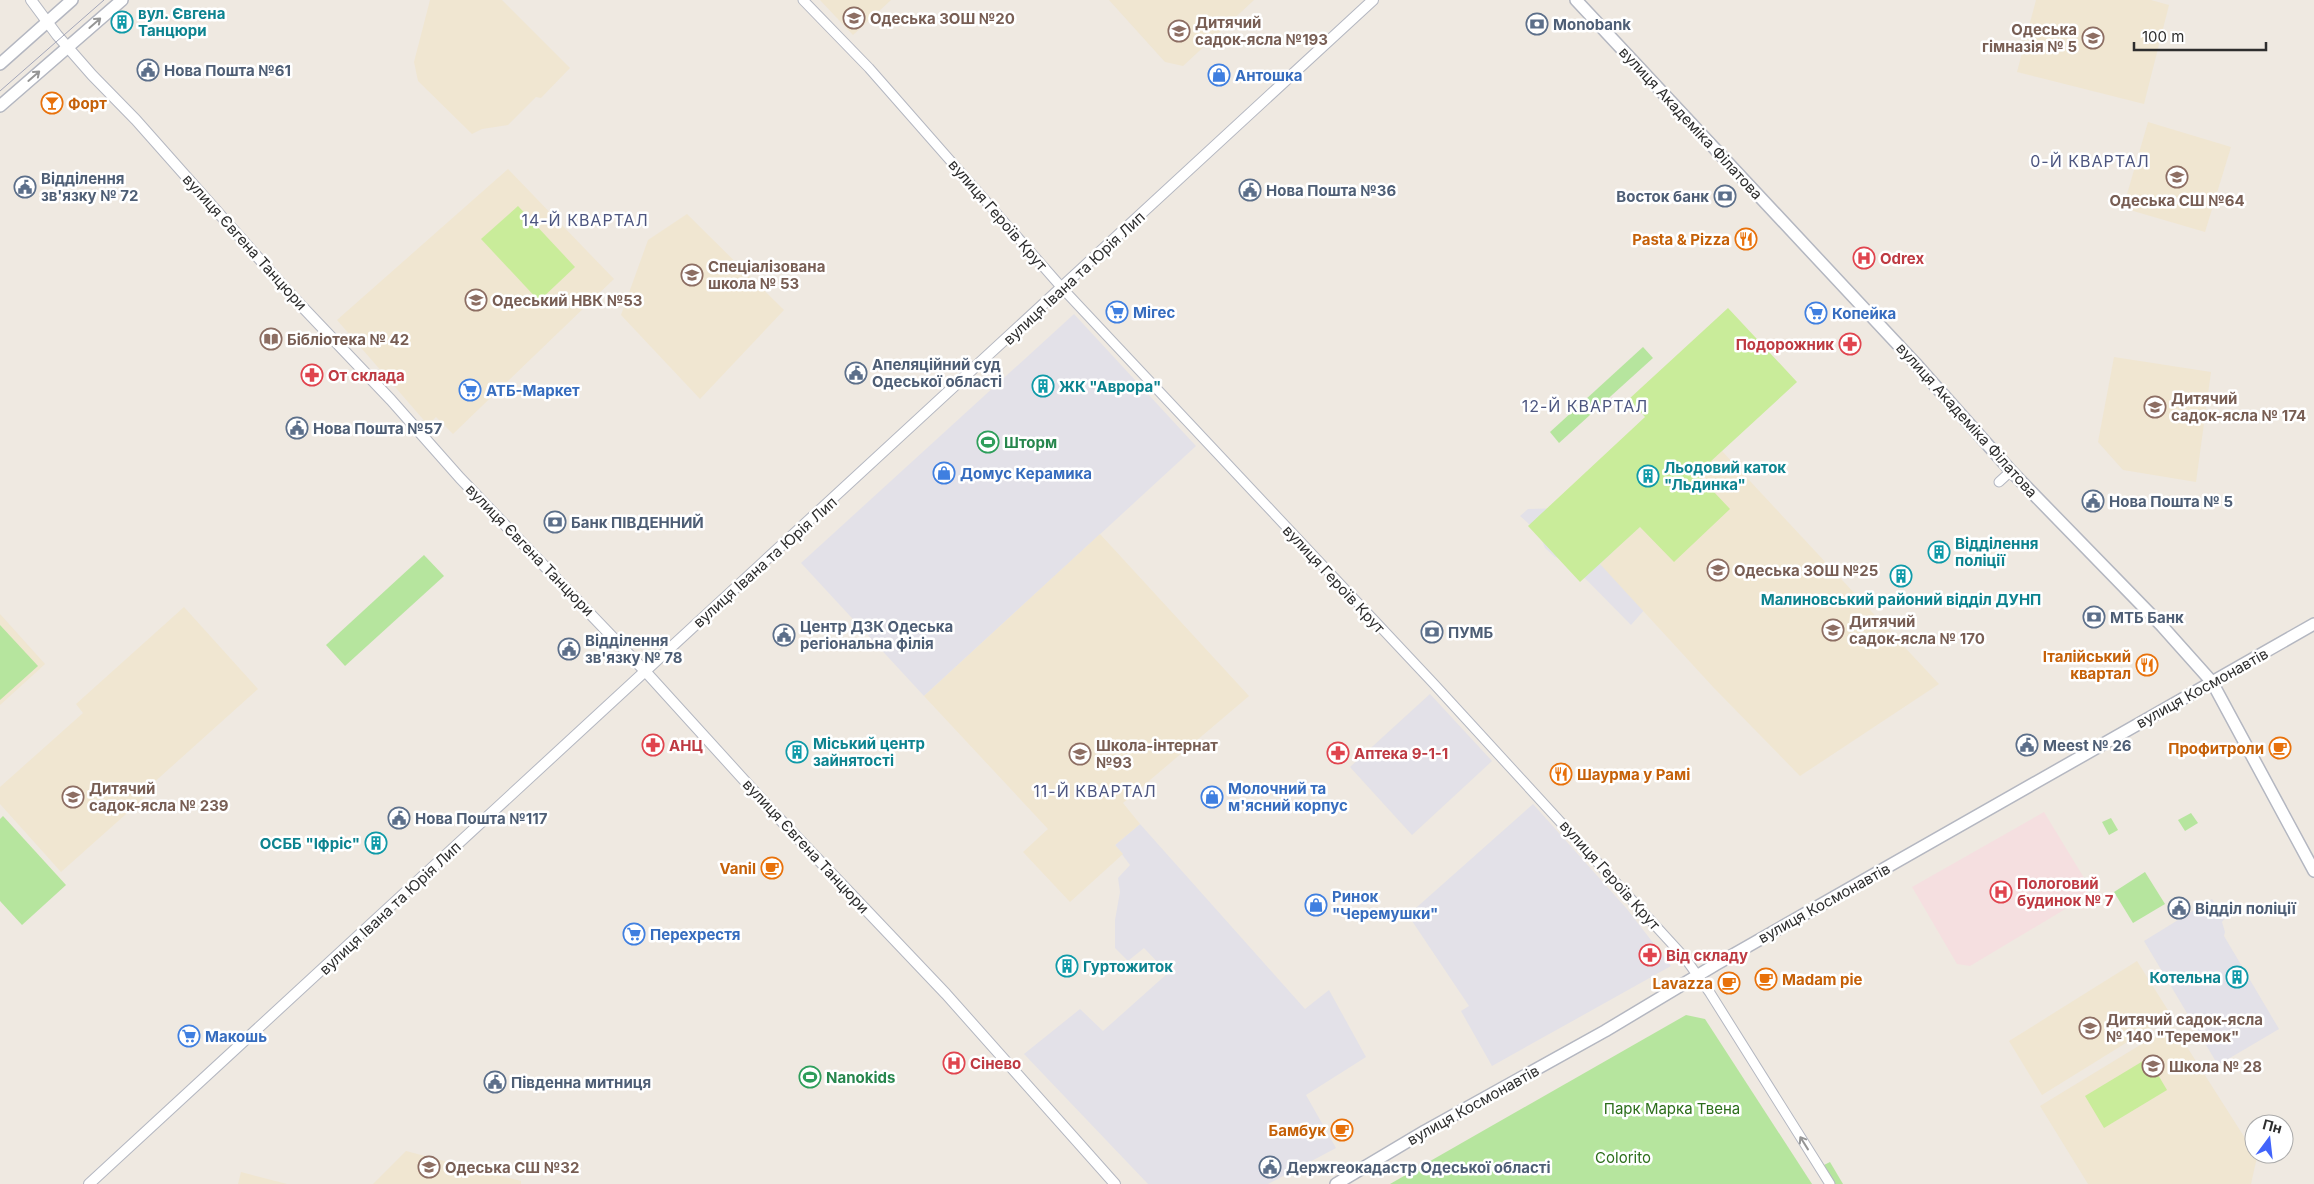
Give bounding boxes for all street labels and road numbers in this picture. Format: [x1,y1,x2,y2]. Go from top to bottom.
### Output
street label: вулиця Академіка Філатова [1615,43,1767,203]
street label: вулиця Героїв Крут [945,156,1051,274]
street label: вулиця Євгена Танцюри [179,170,311,314]
street label: вулиця Івана та Юрія Лип [999,207,1149,349]
street label: вулиця Академіка Філатова [1892,339,2042,501]
street label: вулиця Євгена Танцюри [462,480,598,620]
street label: вулиця Івана та Юрія Лип [689,492,841,632]
street label: вулиця Героїв Крут [1279,521,1389,637]
street label: вулиця Космонавтів [2133,644,2271,732]
street label: вулиця Євгена Танцюри [739,775,873,917]
street label: вулиця Героїв Крут [1556,816,1664,934]
street label: вулиця Івана та Юрія Лип [315,837,465,979]
street label: вулиця Космонавтів [1755,859,1893,947]
street label: вулиця Космонавтів [1404,1061,1542,1149]

